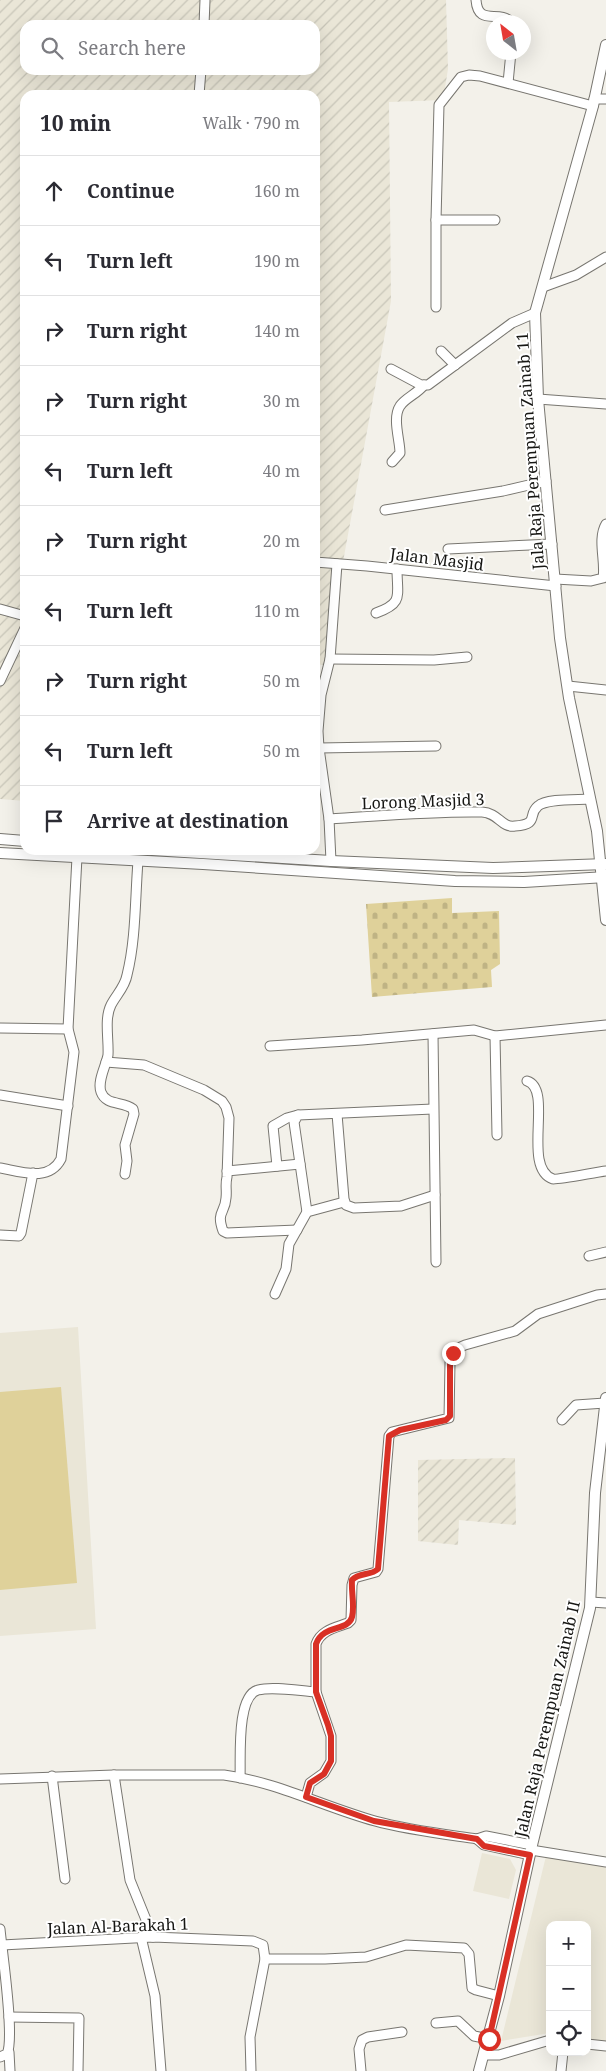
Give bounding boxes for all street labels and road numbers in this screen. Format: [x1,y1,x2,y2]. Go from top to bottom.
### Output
street label: Jala Raja Perempuan Zainab 11 [511,331,549,571]
street label: Jalan Masjid [388,542,485,576]
street label: Lorong Masjid 3 [361,788,485,814]
street label: Jalan Raja Perempuan Zainab II [509,1598,585,1840]
street label: Jalan Al-Barakah 1 [46,1913,189,1940]

